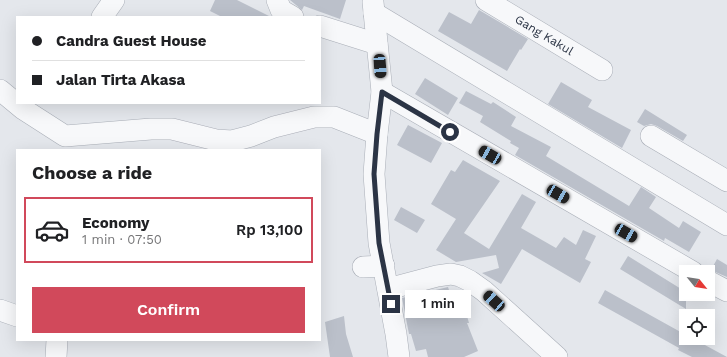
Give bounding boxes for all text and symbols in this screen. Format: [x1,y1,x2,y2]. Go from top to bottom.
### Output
street label: Gang Kakul [512,12,576,58]
text: Candra Guest House [56,32,206,50]
car [373,54,387,78]
text: Jalan Tirta Akasa [56,71,185,89]
route start [441,123,459,141]
car [477,144,503,166]
text: Choose a ride [32,162,152,183]
car [545,183,571,205]
icon: car [34,212,70,248]
text: Economy [82,214,149,232]
text: Rp 13,100 [236,221,303,239]
car [613,222,639,244]
text: 1 min · 07:50 [82,232,162,247]
north arrow [679,265,715,301]
map controls [679,265,715,345]
button: Confirm [32,287,305,333]
car [481,289,507,313]
callout: 1 min [405,290,471,318]
route end [382,295,400,313]
text: 1 min [421,296,455,311]
button: locate [679,309,715,345]

